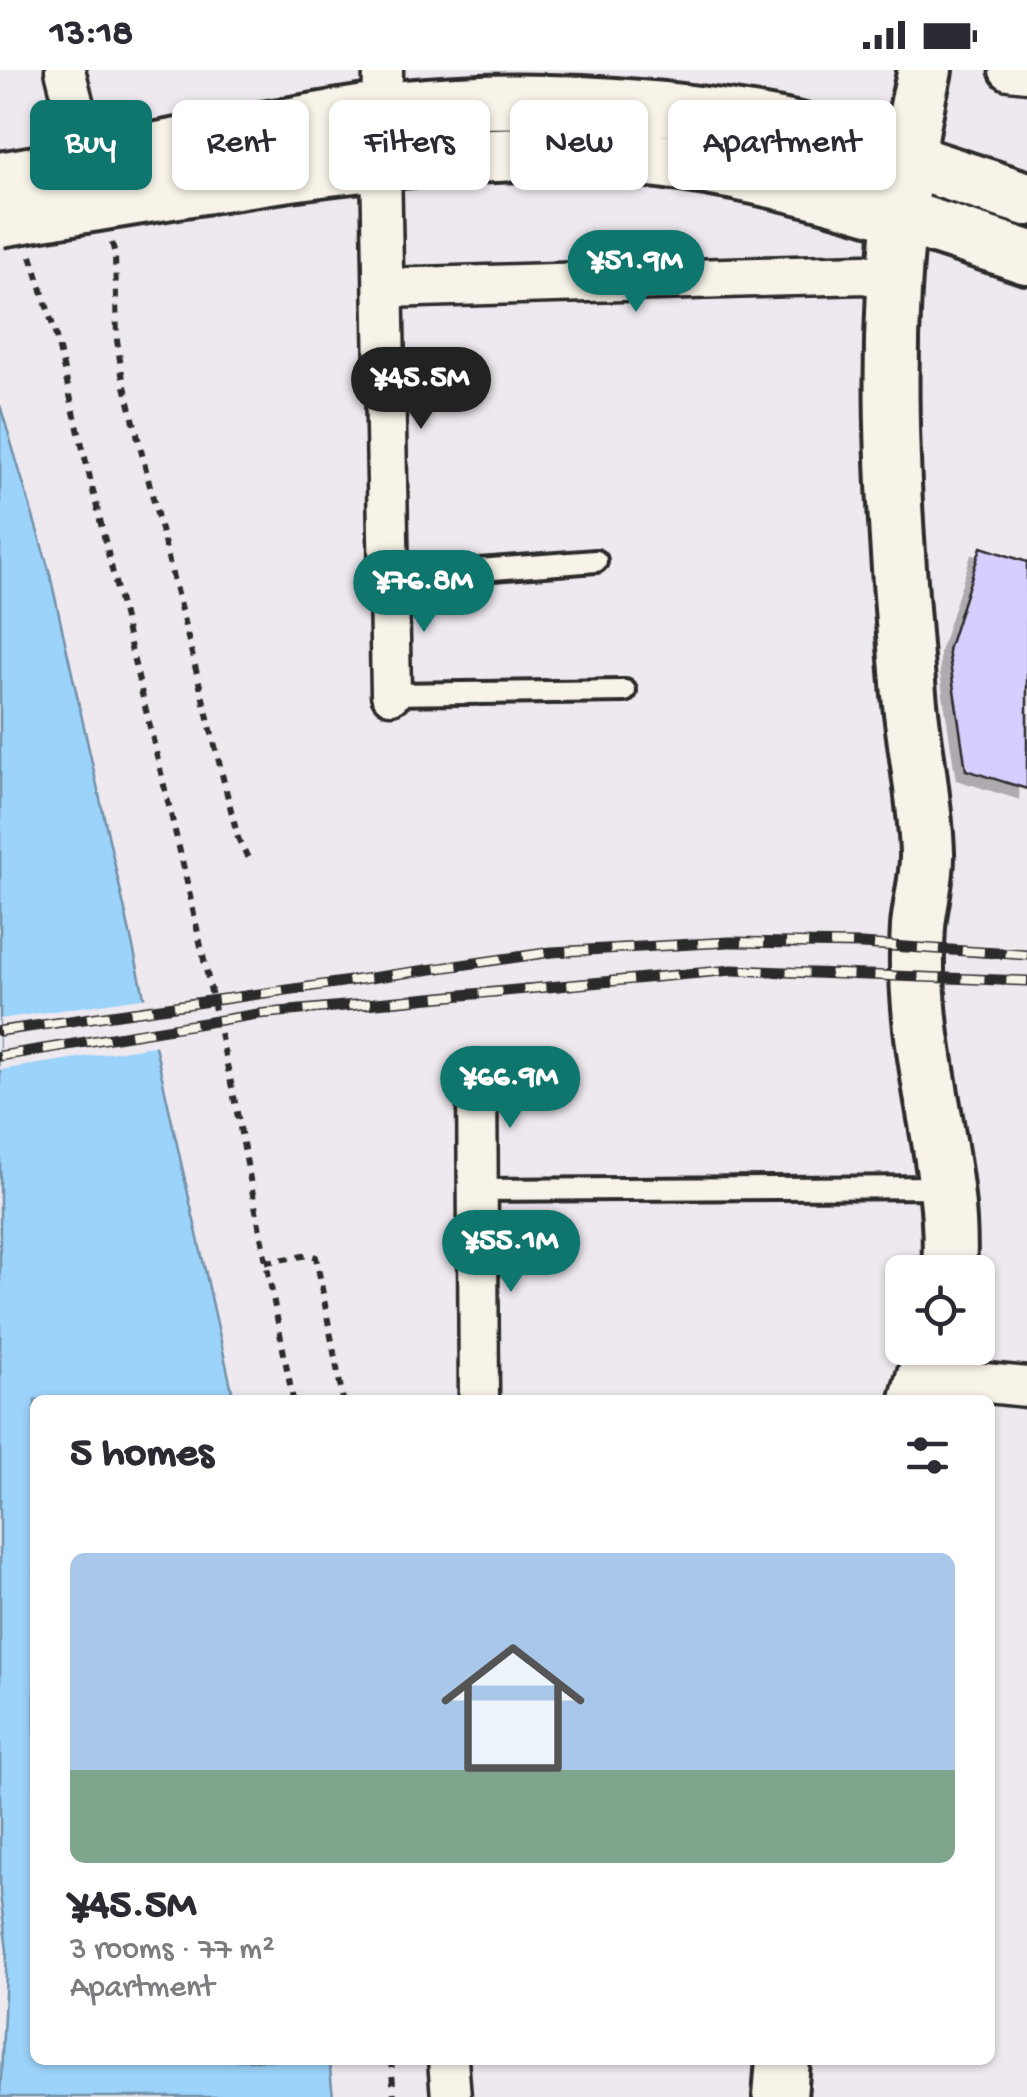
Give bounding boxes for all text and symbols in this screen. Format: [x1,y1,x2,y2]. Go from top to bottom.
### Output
text: 13:18 [50,13,133,57]
chip: Buy [30,100,152,190]
chip: Rent [172,100,309,190]
chip: Filters [329,100,490,190]
chip: New [510,100,648,190]
chip: Apartment [668,100,896,190]
pin: ¥51.9M [555,230,717,315]
text: ¥51.9M [590,243,682,281]
pin: ¥45.5M [340,347,502,432]
text: ¥45.5M [373,360,469,398]
pin: ¥76.8M [343,550,505,635]
text: ¥76.8M [375,563,473,601]
pin: ¥66.9M [429,1046,591,1131]
text: ¥66.9M [462,1059,558,1097]
pin: ¥55.1M [430,1210,592,1295]
text: ¥55.1M [464,1223,558,1261]
map controls [885,1255,995,1365]
button: locate [885,1255,995,1365]
icon: filters [900,1428,955,1483]
text: 5 homes [70,1431,213,1480]
icon: home [423,1618,603,1798]
text: ¥45.5M [70,1883,196,1932]
text: 3 rooms · 77 m² [70,1932,275,1970]
text: Apartment [70,1970,214,2008]

